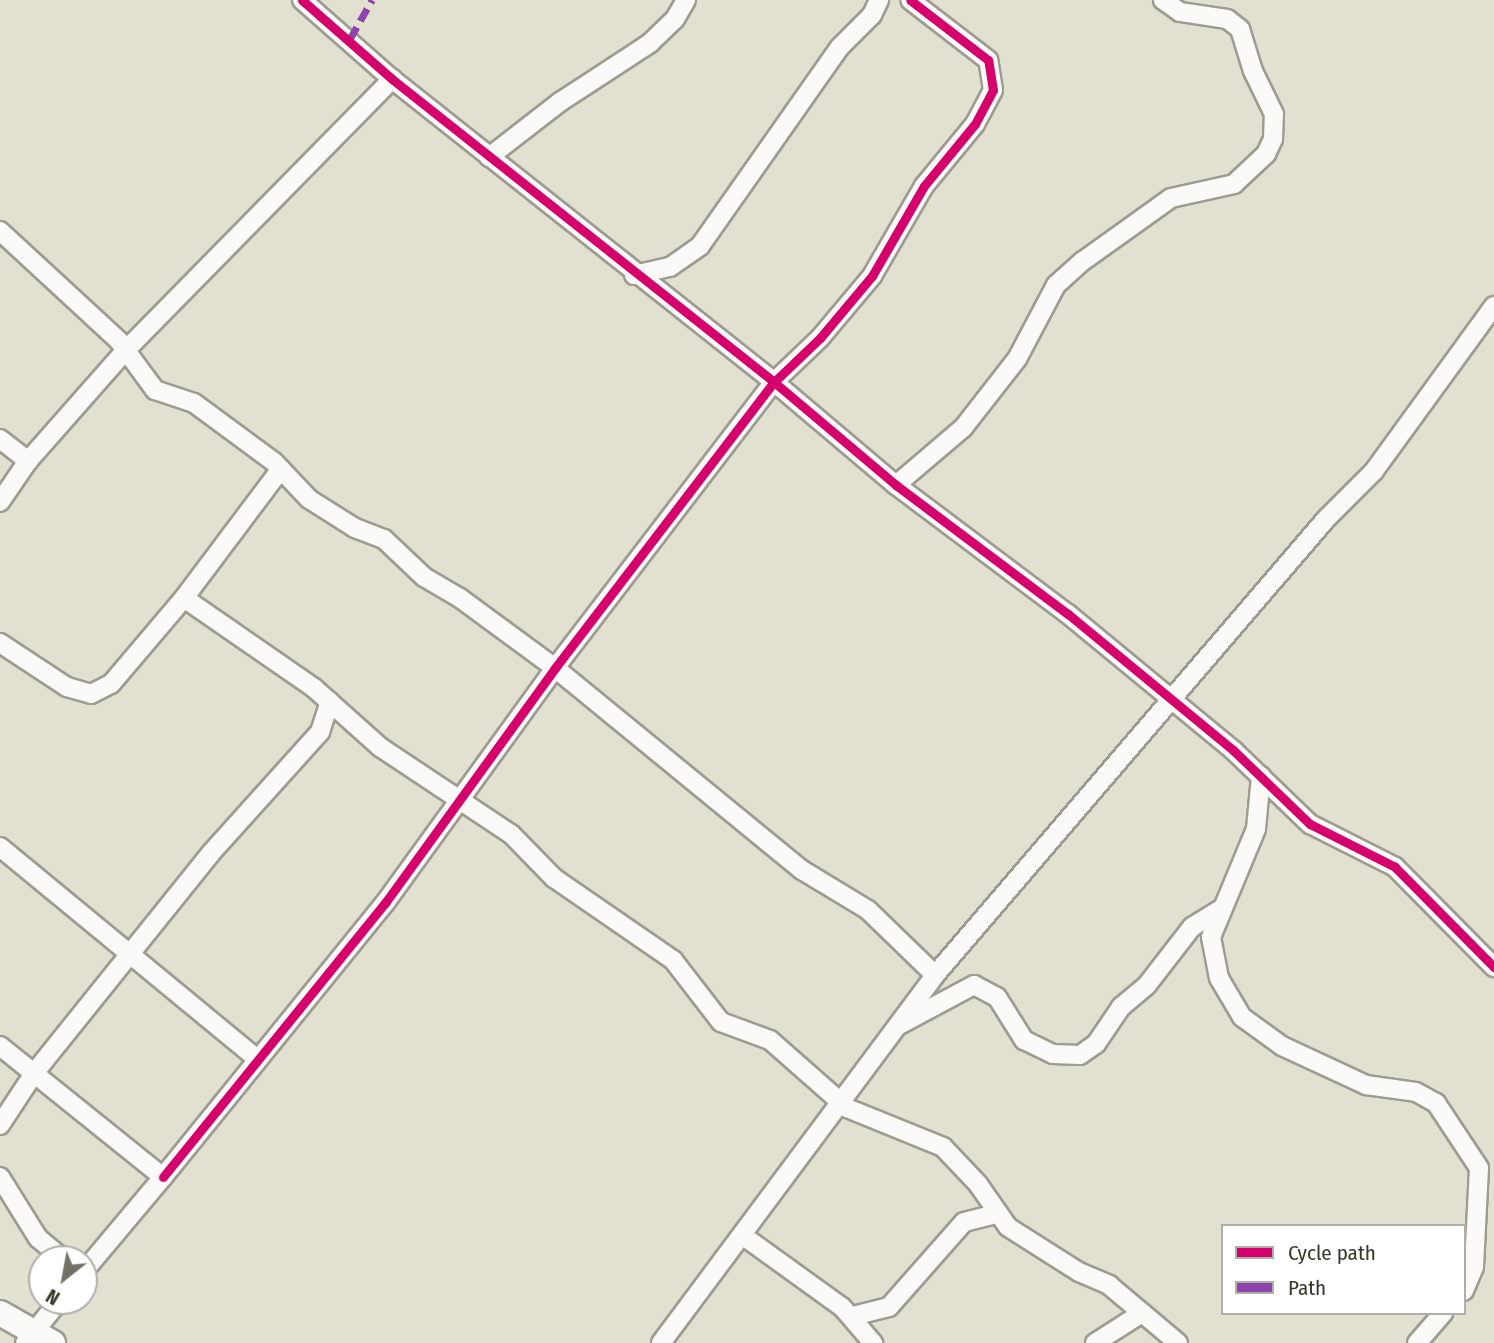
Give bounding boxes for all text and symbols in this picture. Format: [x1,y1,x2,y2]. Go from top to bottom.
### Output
legend [1221,1224,1466,1315]
text: Cycle path [1288,1240,1376,1266]
north arrow [28,1245,98,1315]
text: Path [1288,1275,1326,1301]
text: N [42,1284,64,1310]

